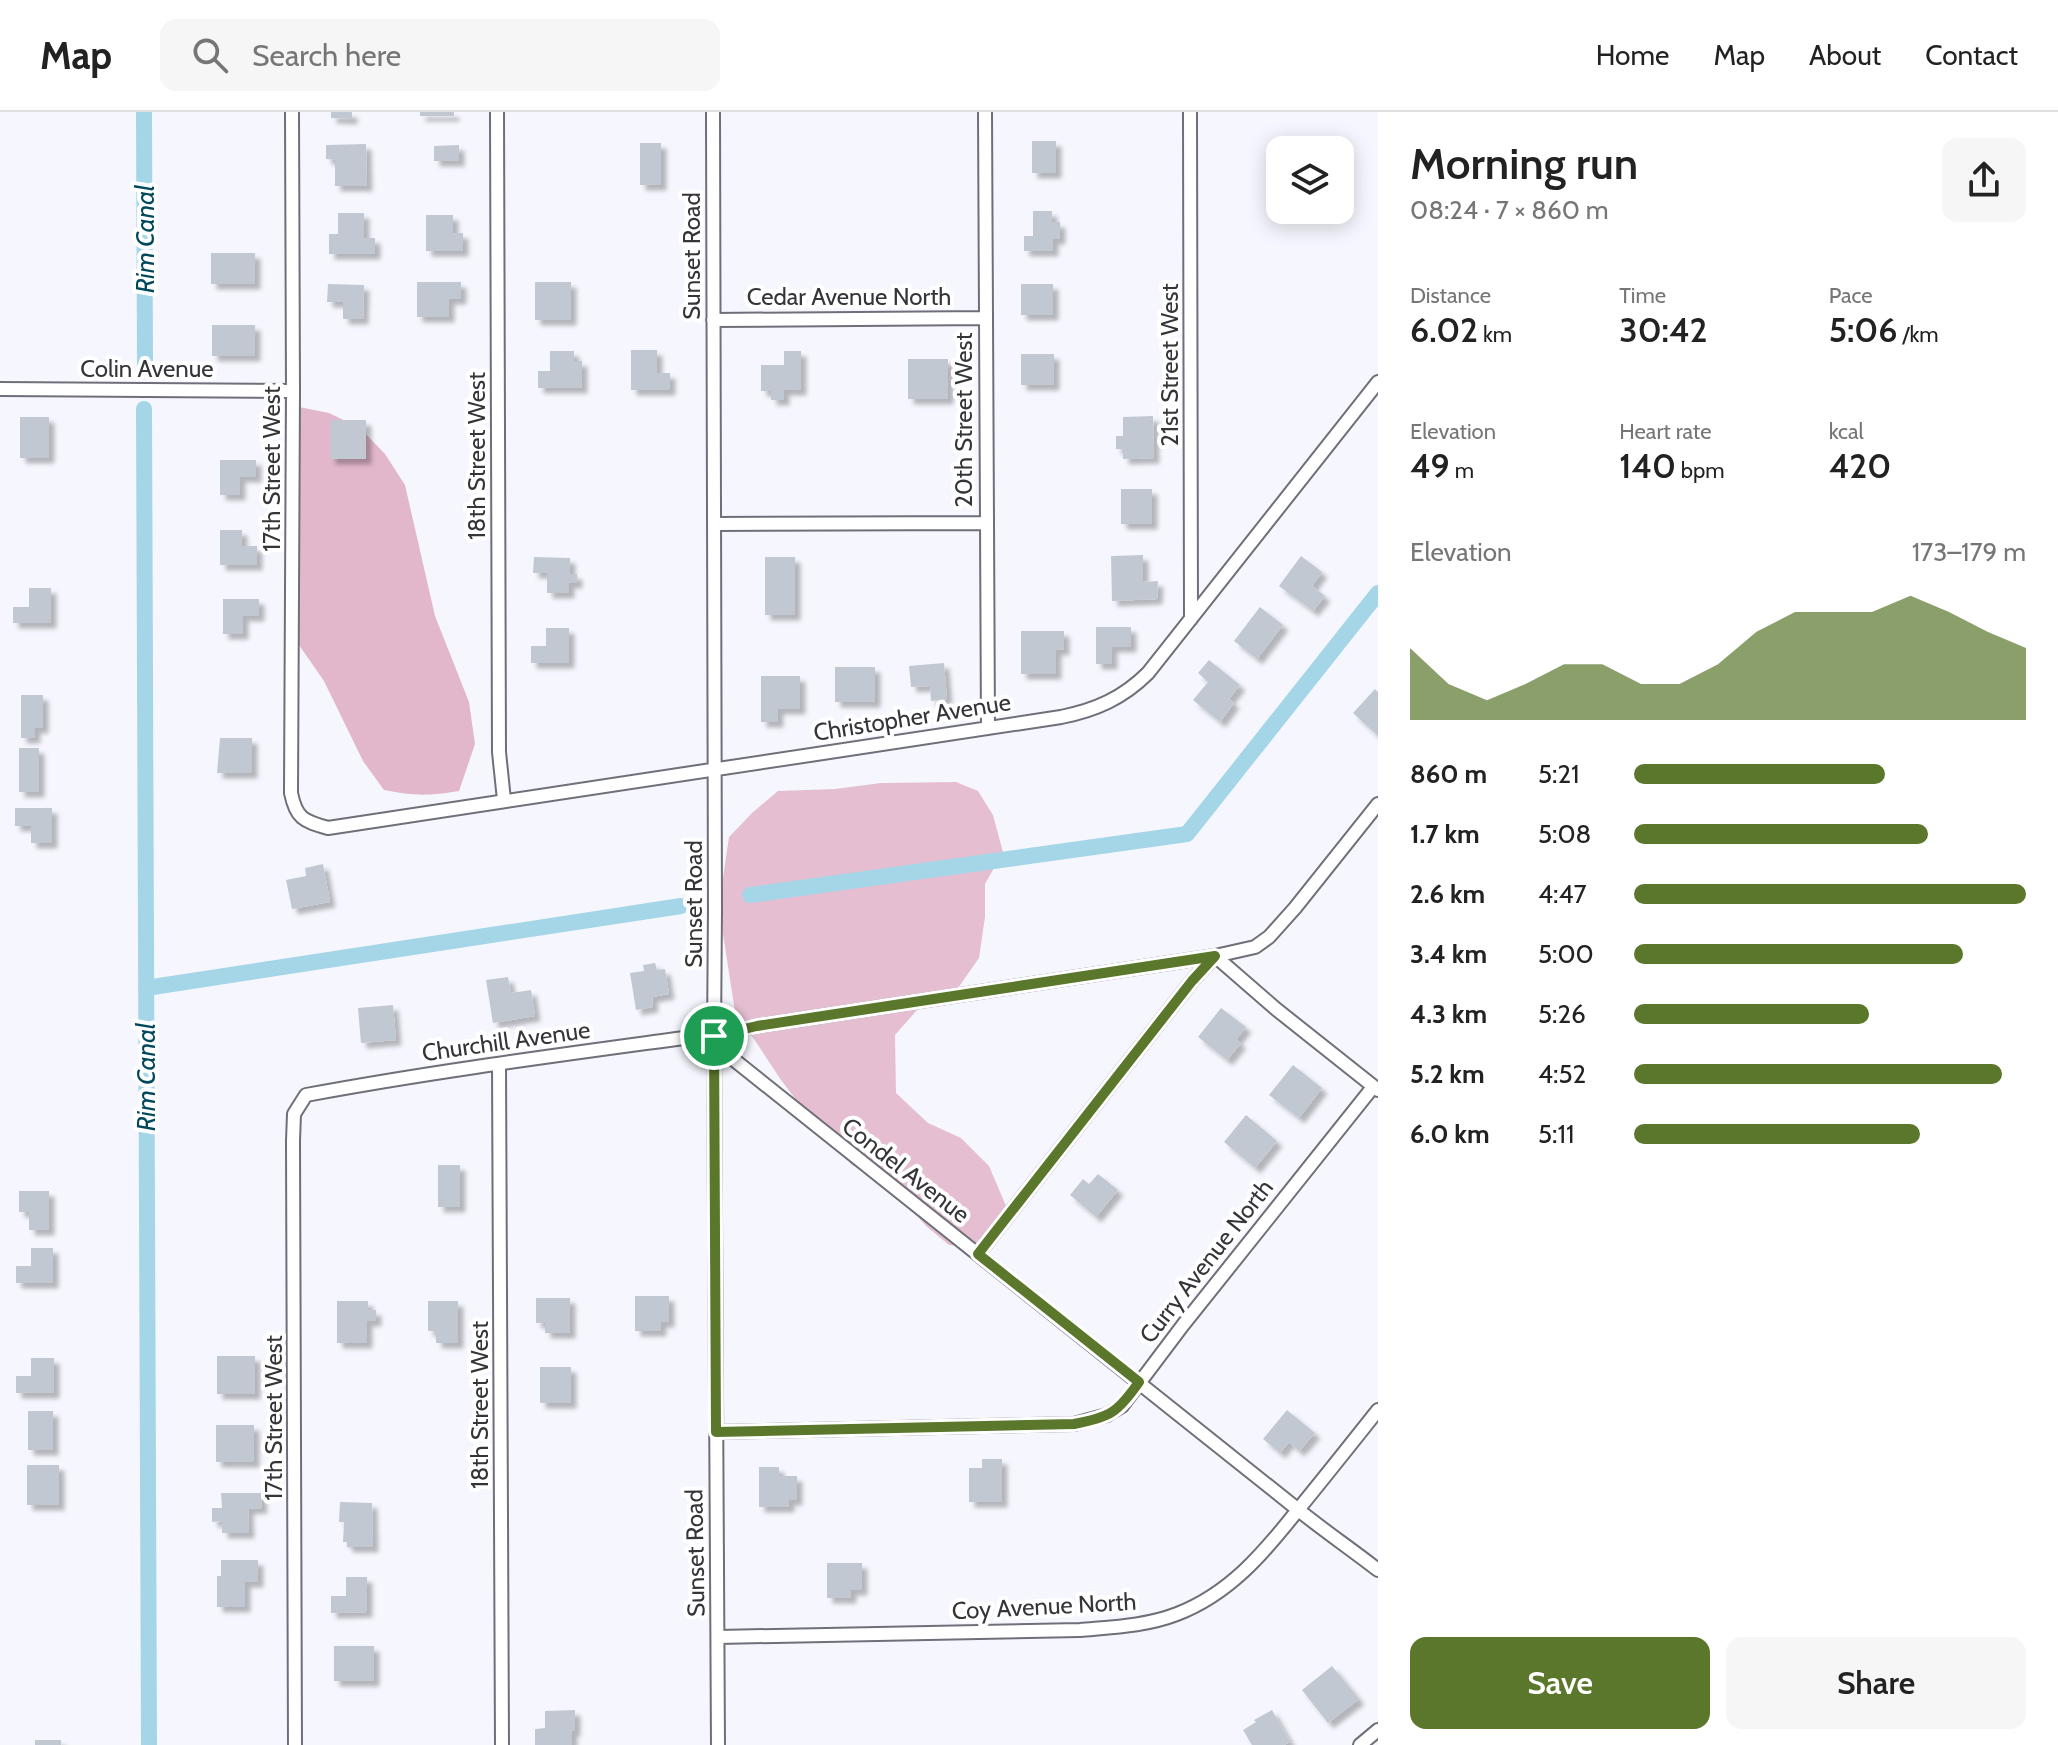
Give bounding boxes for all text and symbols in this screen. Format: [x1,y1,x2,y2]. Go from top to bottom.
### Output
search box [160,19,720,91]
text: Map [40,32,112,79]
icon: search [188,33,232,77]
text: Search here [252,37,401,74]
text: Home [1596,38,1669,72]
text: Map [1713,38,1765,72]
text: About [1809,38,1881,72]
text: Contact [1925,38,2018,72]
map controls [1266,136,1354,224]
button: layers [1266,136,1354,224]
text: Morning run [1410,137,1638,190]
button: share [1942,138,2026,222]
water label: Rim Canal [129,185,161,293]
street label: Sunset Road [677,192,706,320]
text: 08:24 · 7 × 860 m [1410,194,1609,226]
street label: Cedar Avenue North [747,282,951,311]
text: Distance [1410,282,1491,309]
text: Time [1619,282,1666,309]
text: Pace [1829,282,1873,309]
street label: 21st Street West [1155,284,1184,447]
text: 6.02 [1410,309,1478,351]
text: 30:42 [1619,309,1707,351]
text: 5:06 [1829,309,1897,351]
text: km [1478,321,1512,348]
text: /km [1897,321,1939,348]
street label: 20th Street West [949,333,978,508]
street label: Colin Avenue [80,354,214,383]
street label: 18th Street West [462,372,491,540]
street label: 17th Street West [257,386,286,552]
text: Elevation [1410,418,1496,445]
text: Heart rate [1619,418,1711,445]
text: kcal [1829,418,1864,445]
text: 49 [1410,445,1450,487]
text: 140 [1619,445,1676,487]
text: 420 [1829,445,1891,487]
text: m [1450,457,1474,484]
text: bpm [1676,457,1725,484]
text: Elevation [1410,536,1512,568]
text: 173–179 m [1912,536,2026,568]
street label: Christopher Avenue [811,687,1013,747]
text: 860 m [1410,758,1487,790]
text: 5:21 [1538,758,1580,790]
text: 1.7 km [1410,818,1480,850]
text: 5:08 [1538,818,1591,850]
street label: Sunset Road [679,840,708,968]
text: 2.6 km [1410,878,1485,910]
text: 4:47 [1538,878,1587,910]
text: 3.4 km [1410,938,1487,970]
text: 5:00 [1538,938,1594,970]
text: 4.3 km [1410,998,1487,1030]
text: 5:26 [1538,998,1586,1030]
pin [680,1002,748,1070]
icon: arrive [692,1014,736,1058]
street label: Churchill Avenue [420,1015,592,1067]
water label: Rim Canal [130,1023,162,1131]
text: 5.2 km [1410,1058,1485,1090]
text: 4:52 [1538,1058,1586,1090]
street label: Condel Avenue [836,1111,976,1229]
text: 6.0 km [1410,1118,1490,1150]
text: 5:11 [1538,1118,1574,1150]
street label: Curry Avenue North [1133,1173,1279,1349]
street label: 18th Street West [465,1321,494,1489]
street label: 17th Street West [259,1335,288,1501]
street label: Sunset Road [679,1489,711,1617]
street label: Coy Avenue North [951,1587,1137,1625]
button: Save [1410,1637,1710,1729]
button: Share [1726,1637,2026,1729]

